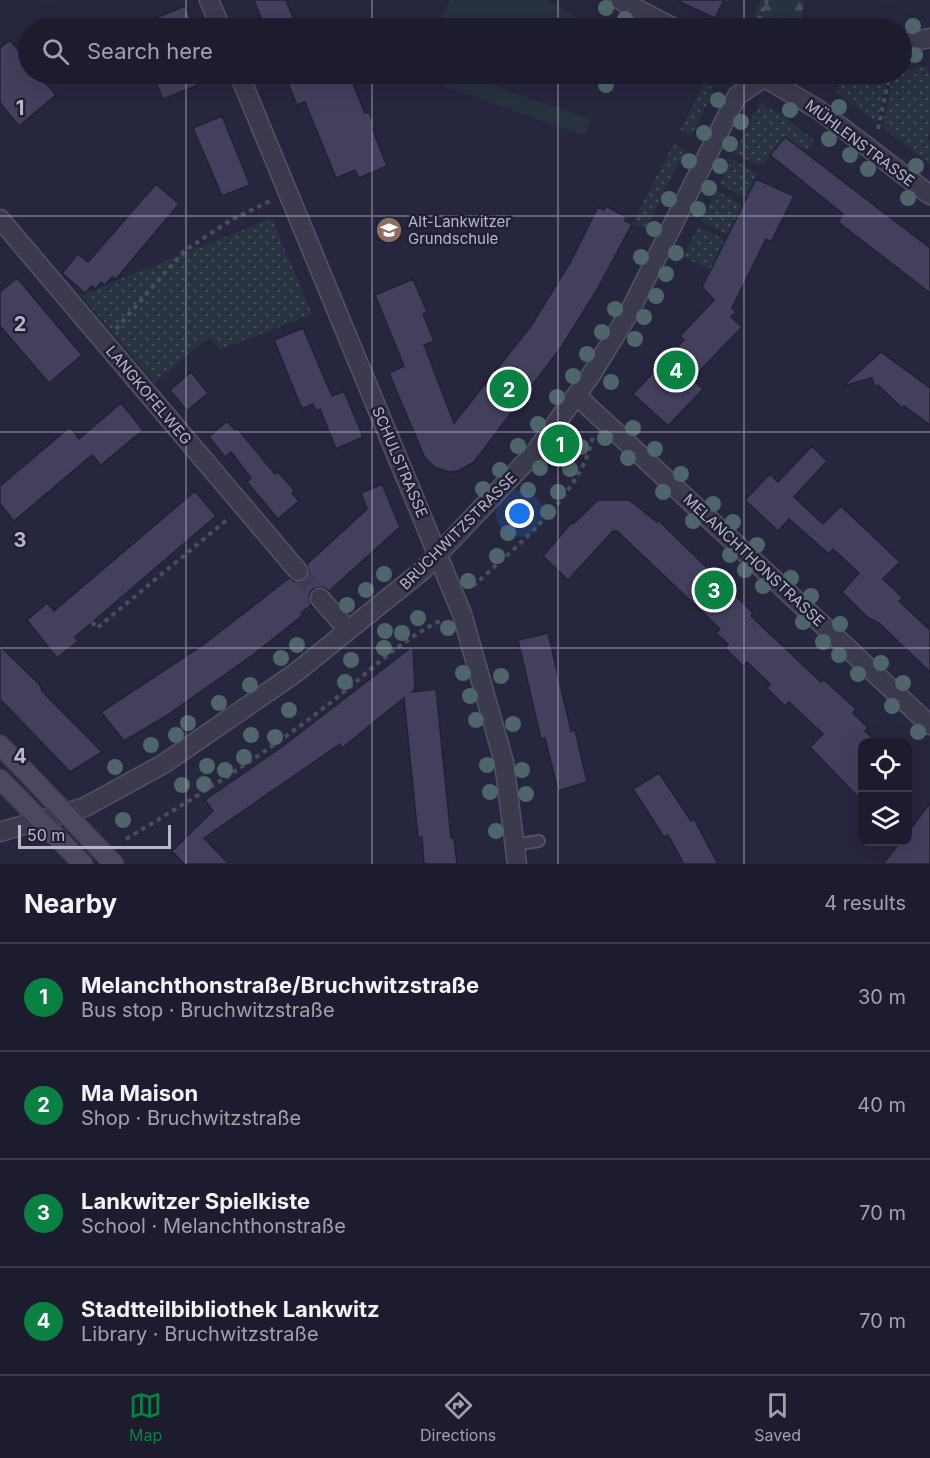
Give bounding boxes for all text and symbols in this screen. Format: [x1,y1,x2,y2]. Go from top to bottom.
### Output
search box [18,18,912,84]
icon: search [39,35,72,68]
text: Search here [87,38,213,64]
text: 1 [16,96,24,120]
street label: MÜHLENSTRASSE [801,96,919,190]
place label: Alt-Lankwitzer Grundschule [408,212,511,248]
school or university icon: Alt-Lankwitzer Grundschule [374,215,404,245]
text: 2 [14,312,26,336]
street label: LANGKOFELWEG [102,342,196,448]
pin: 4 [656,348,696,392]
pin: 2 [490,366,528,412]
street label: SCHULSTRASSE [368,404,432,520]
pin: 1 [540,422,580,466]
street label: BRUCHWITZSTRASSE [395,468,521,594]
street label: MELANCHTHONSTRASSE [680,490,828,630]
your location [505,499,534,528]
text: 3 [14,528,26,552]
pin: 3 [694,568,734,612]
map controls [858,738,912,846]
button: locate [858,738,912,792]
text: 4 [13,744,27,768]
button: layers [858,792,912,846]
scale bar [18,822,171,850]
text: 50 m [27,825,65,845]
text: Nearby [24,888,117,919]
text: 4 results [824,891,906,915]
text: Melanchthonstraße/Bruchwitzstraße [81,972,479,998]
text: 1 [39,985,48,1009]
text: 30 m [858,985,906,1009]
text: Bus stop · Bruchwitzstraße [81,998,335,1022]
text: Ma Maison [81,1080,198,1106]
text: 2 [37,1093,50,1117]
text: 40 m [857,1093,906,1117]
text: Shop · Bruchwitzstraße [81,1106,301,1130]
text: Lankwitzer Spielkiste [81,1188,310,1214]
text: 3 [37,1201,50,1225]
text: 70 m [859,1201,906,1225]
text: School · Melanchthonstraße [81,1214,346,1238]
text: Stadtteilbibliothek Lankwitz [81,1296,380,1322]
text: 4 [37,1309,50,1333]
text: 70 m [859,1309,906,1333]
text: Library · Bruchwitzstraße [81,1322,319,1346]
tab: Map [129,1389,162,1445]
tab: Directions [420,1389,496,1445]
tab: Saved [754,1389,801,1445]

